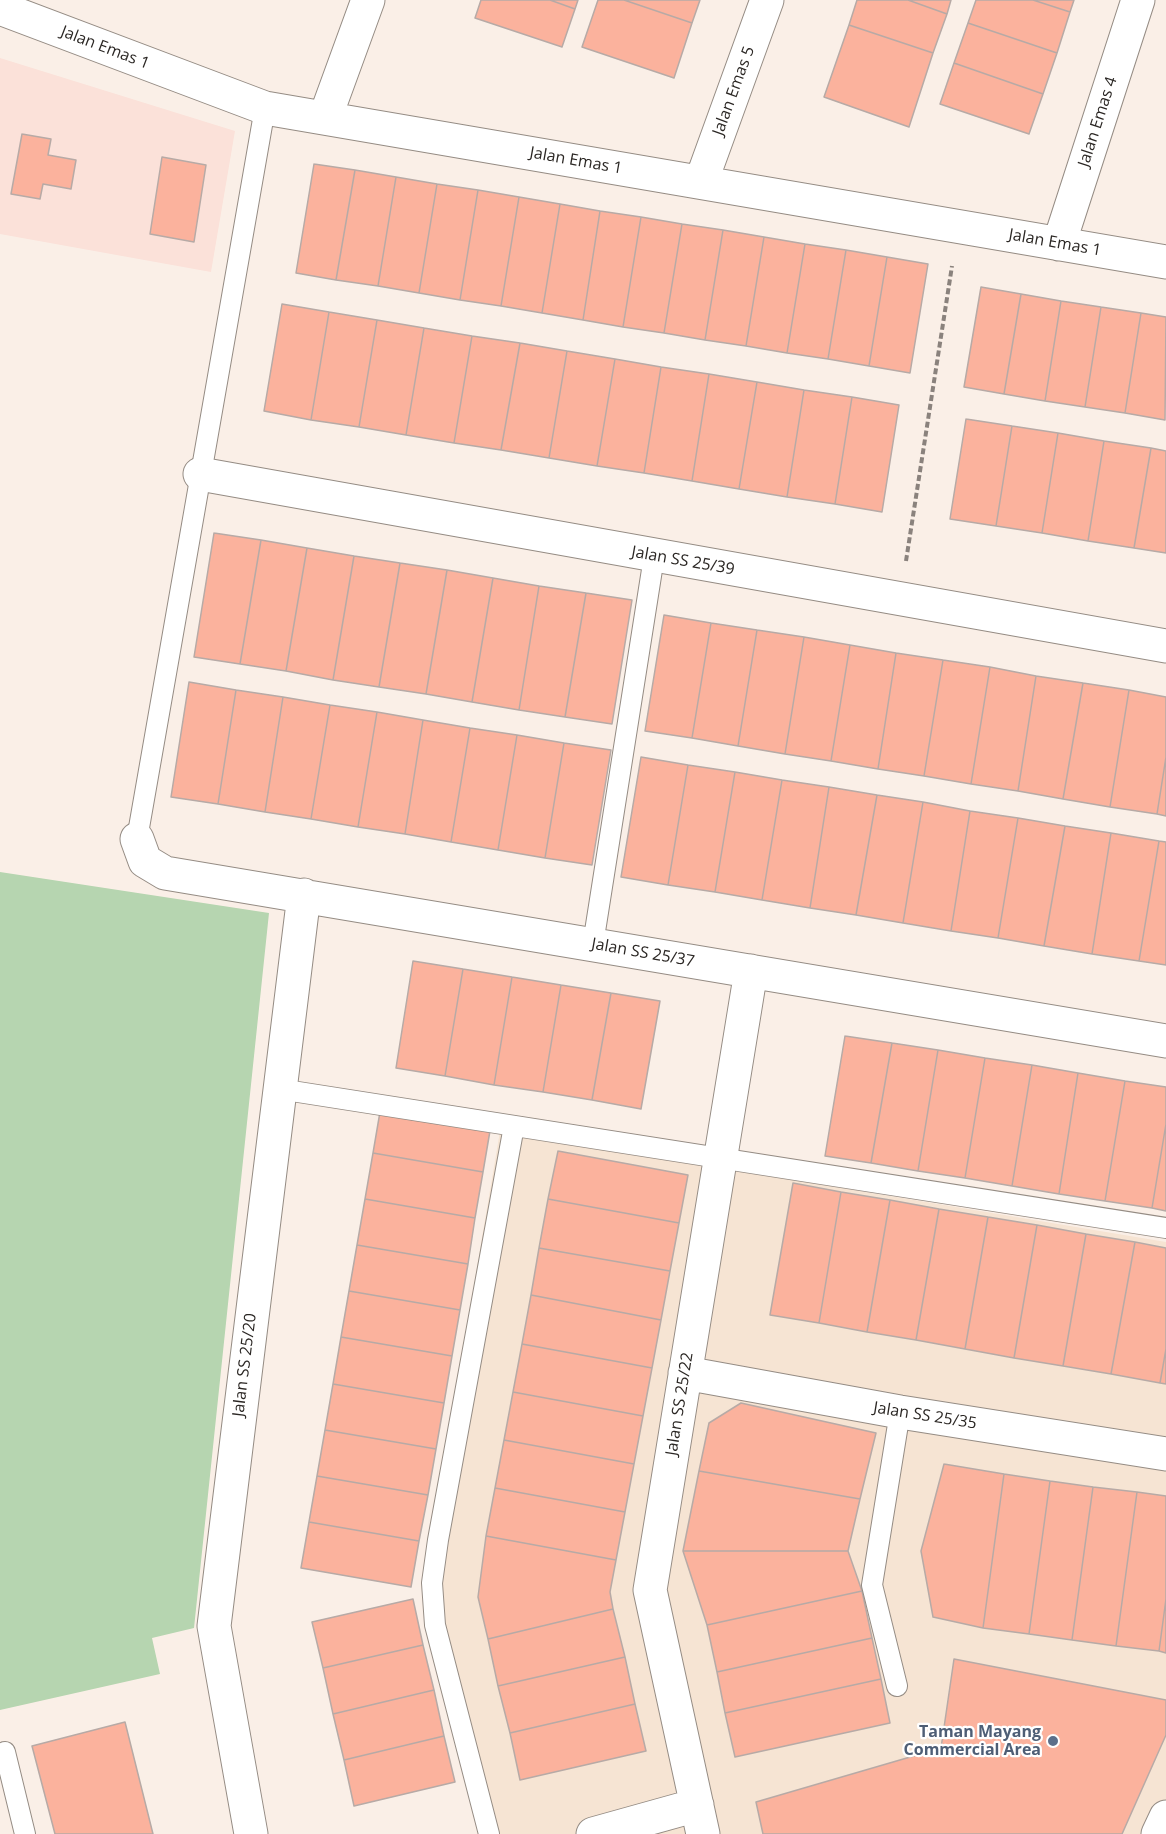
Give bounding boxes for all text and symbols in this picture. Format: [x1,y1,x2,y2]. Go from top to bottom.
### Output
street label: Jalan Emas 1 [58,22,152,74]
street label: Jalan Emas 5 [709,44,759,138]
street label: Jalan Emas 4 [1074,75,1122,169]
street label: Jalan Emas 1 [528,143,624,179]
street label: Jalan Emas 1 [1007,225,1103,261]
street label: Jalan SS 25/39 [630,542,736,580]
street label: Jalan SS 25/37 [590,934,696,972]
street label: Jalan SS 25/20 [229,1312,261,1418]
street label: Jalan SS 25/22 [662,1351,698,1457]
street label: Jalan SS 25/35 [872,1398,978,1434]
place label: Taman Mayang Commercial Area [904,1722,1041,1760]
marker: Taman Mayang Commercial Area [1046,1734,1060,1748]

